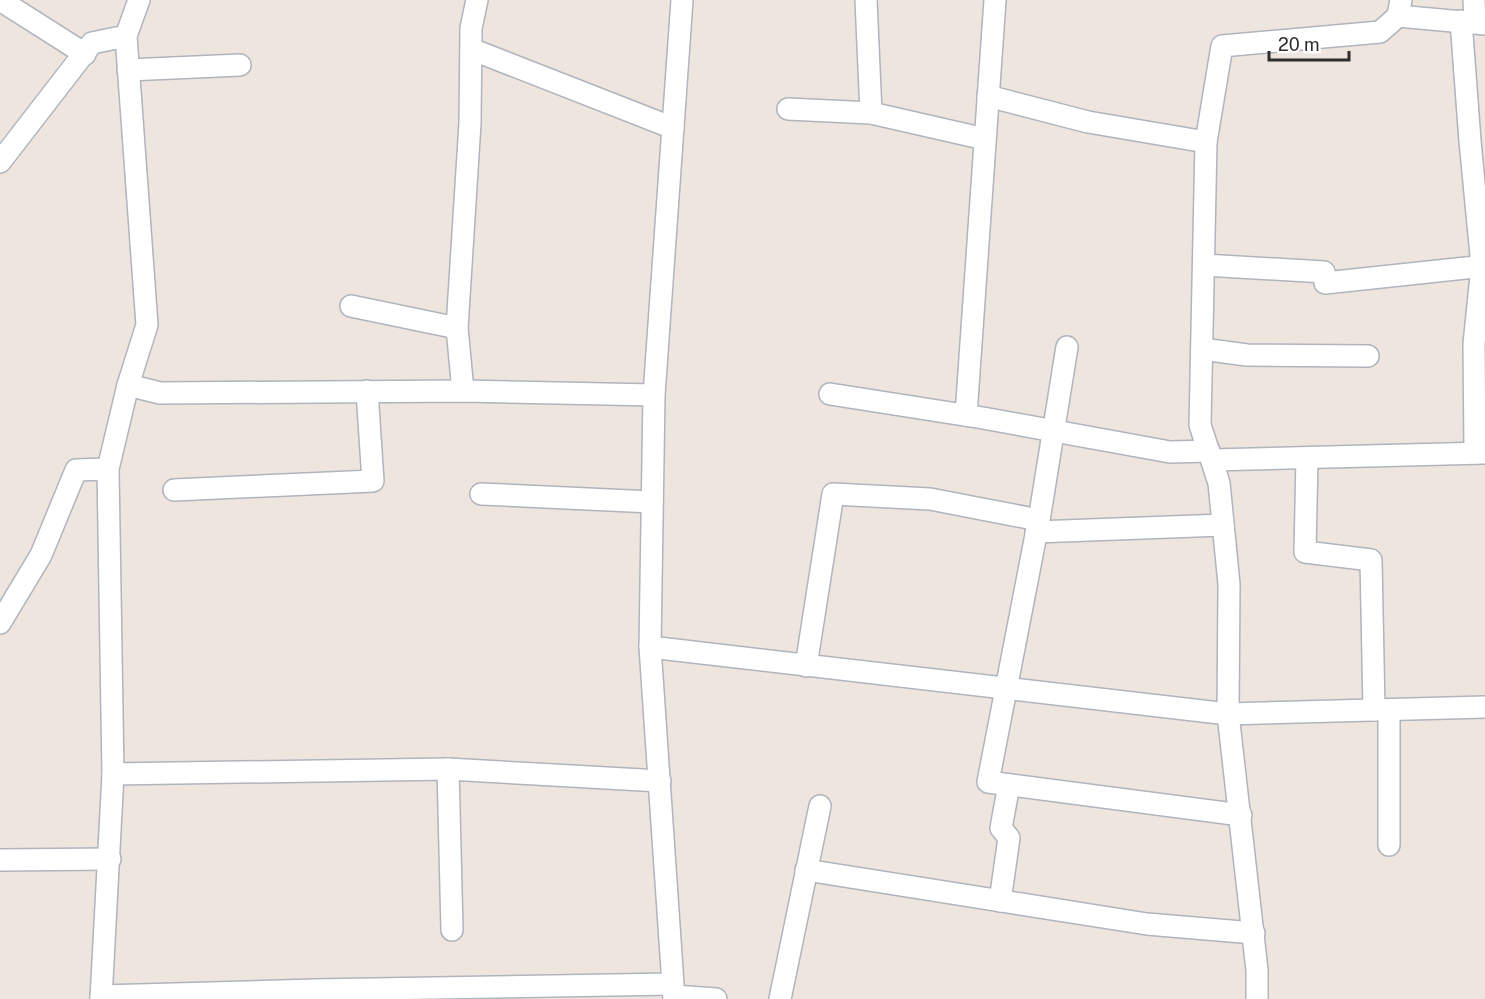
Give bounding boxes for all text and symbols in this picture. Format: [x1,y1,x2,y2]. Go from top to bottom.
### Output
scale bar [1269,24,1348,62]
text: 20 m [1278,34,1320,55]

